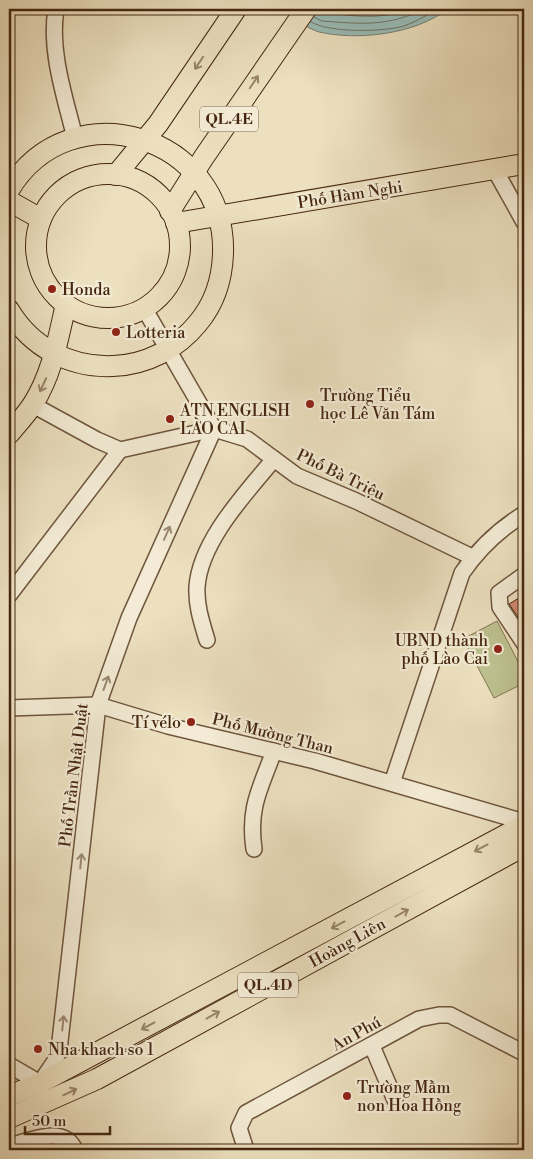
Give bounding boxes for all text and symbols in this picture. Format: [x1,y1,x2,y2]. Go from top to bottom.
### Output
one-way arrow [194,56,204,70]
one-way arrow [249,75,259,89]
road number: QL.4E [200,106,258,132]
street label: Phố Hàm Nghi [296,177,404,213]
place label: Honda [62,280,111,300]
marker: Honda [46,283,58,295]
place label: Lotteria [126,323,186,343]
marker: Lotteria [110,326,122,338]
one-way arrow [38,377,47,392]
place label: Trường Tiểu học Lê Văn Tám [320,386,435,424]
marker: Trường Tiểu học Lê Văn Tám [304,398,316,410]
place label: ATN ENGLISH LÀO CAI [179,401,290,439]
marker: ATN ENGLISH LÀO CAI [164,413,176,425]
street label: Phố Bà Triệu [293,445,388,505]
one-way arrow [163,526,173,541]
place label: UBND thành phố Lào Cai [395,631,488,669]
marker: UBND thành phố Lào Cai [492,643,504,655]
one-way arrow [102,676,111,692]
street label: Phố Trần Nhật Duật [55,702,93,848]
street label: Phố Mường Than [210,709,336,759]
place label: Tí vélo [132,713,181,733]
marker: Tí vélo [185,716,197,728]
one-way arrow [474,844,489,853]
one-way arrow [76,853,86,869]
one-way arrow [394,907,409,917]
street label: Hoàng Liên [306,913,390,972]
one-way arrow [331,920,346,930]
road number: QL.4D [238,972,298,998]
one-way arrow [205,1010,220,1020]
street label: An Phú [327,1012,385,1056]
one-way arrow [58,1015,68,1031]
one-way arrow [141,1021,156,1031]
place label: Nha khach so 1 [48,1040,154,1060]
marker: Nha khach so 1 [32,1043,44,1055]
place label: Trường Mầm non Hoa Hồng [357,1078,462,1116]
one-way arrow [62,1086,77,1096]
marker: Trường Mầm non Hoa Hồng [341,1090,353,1102]
scale bar [25,1104,110,1136]
text: 50 m [32,1112,66,1131]

